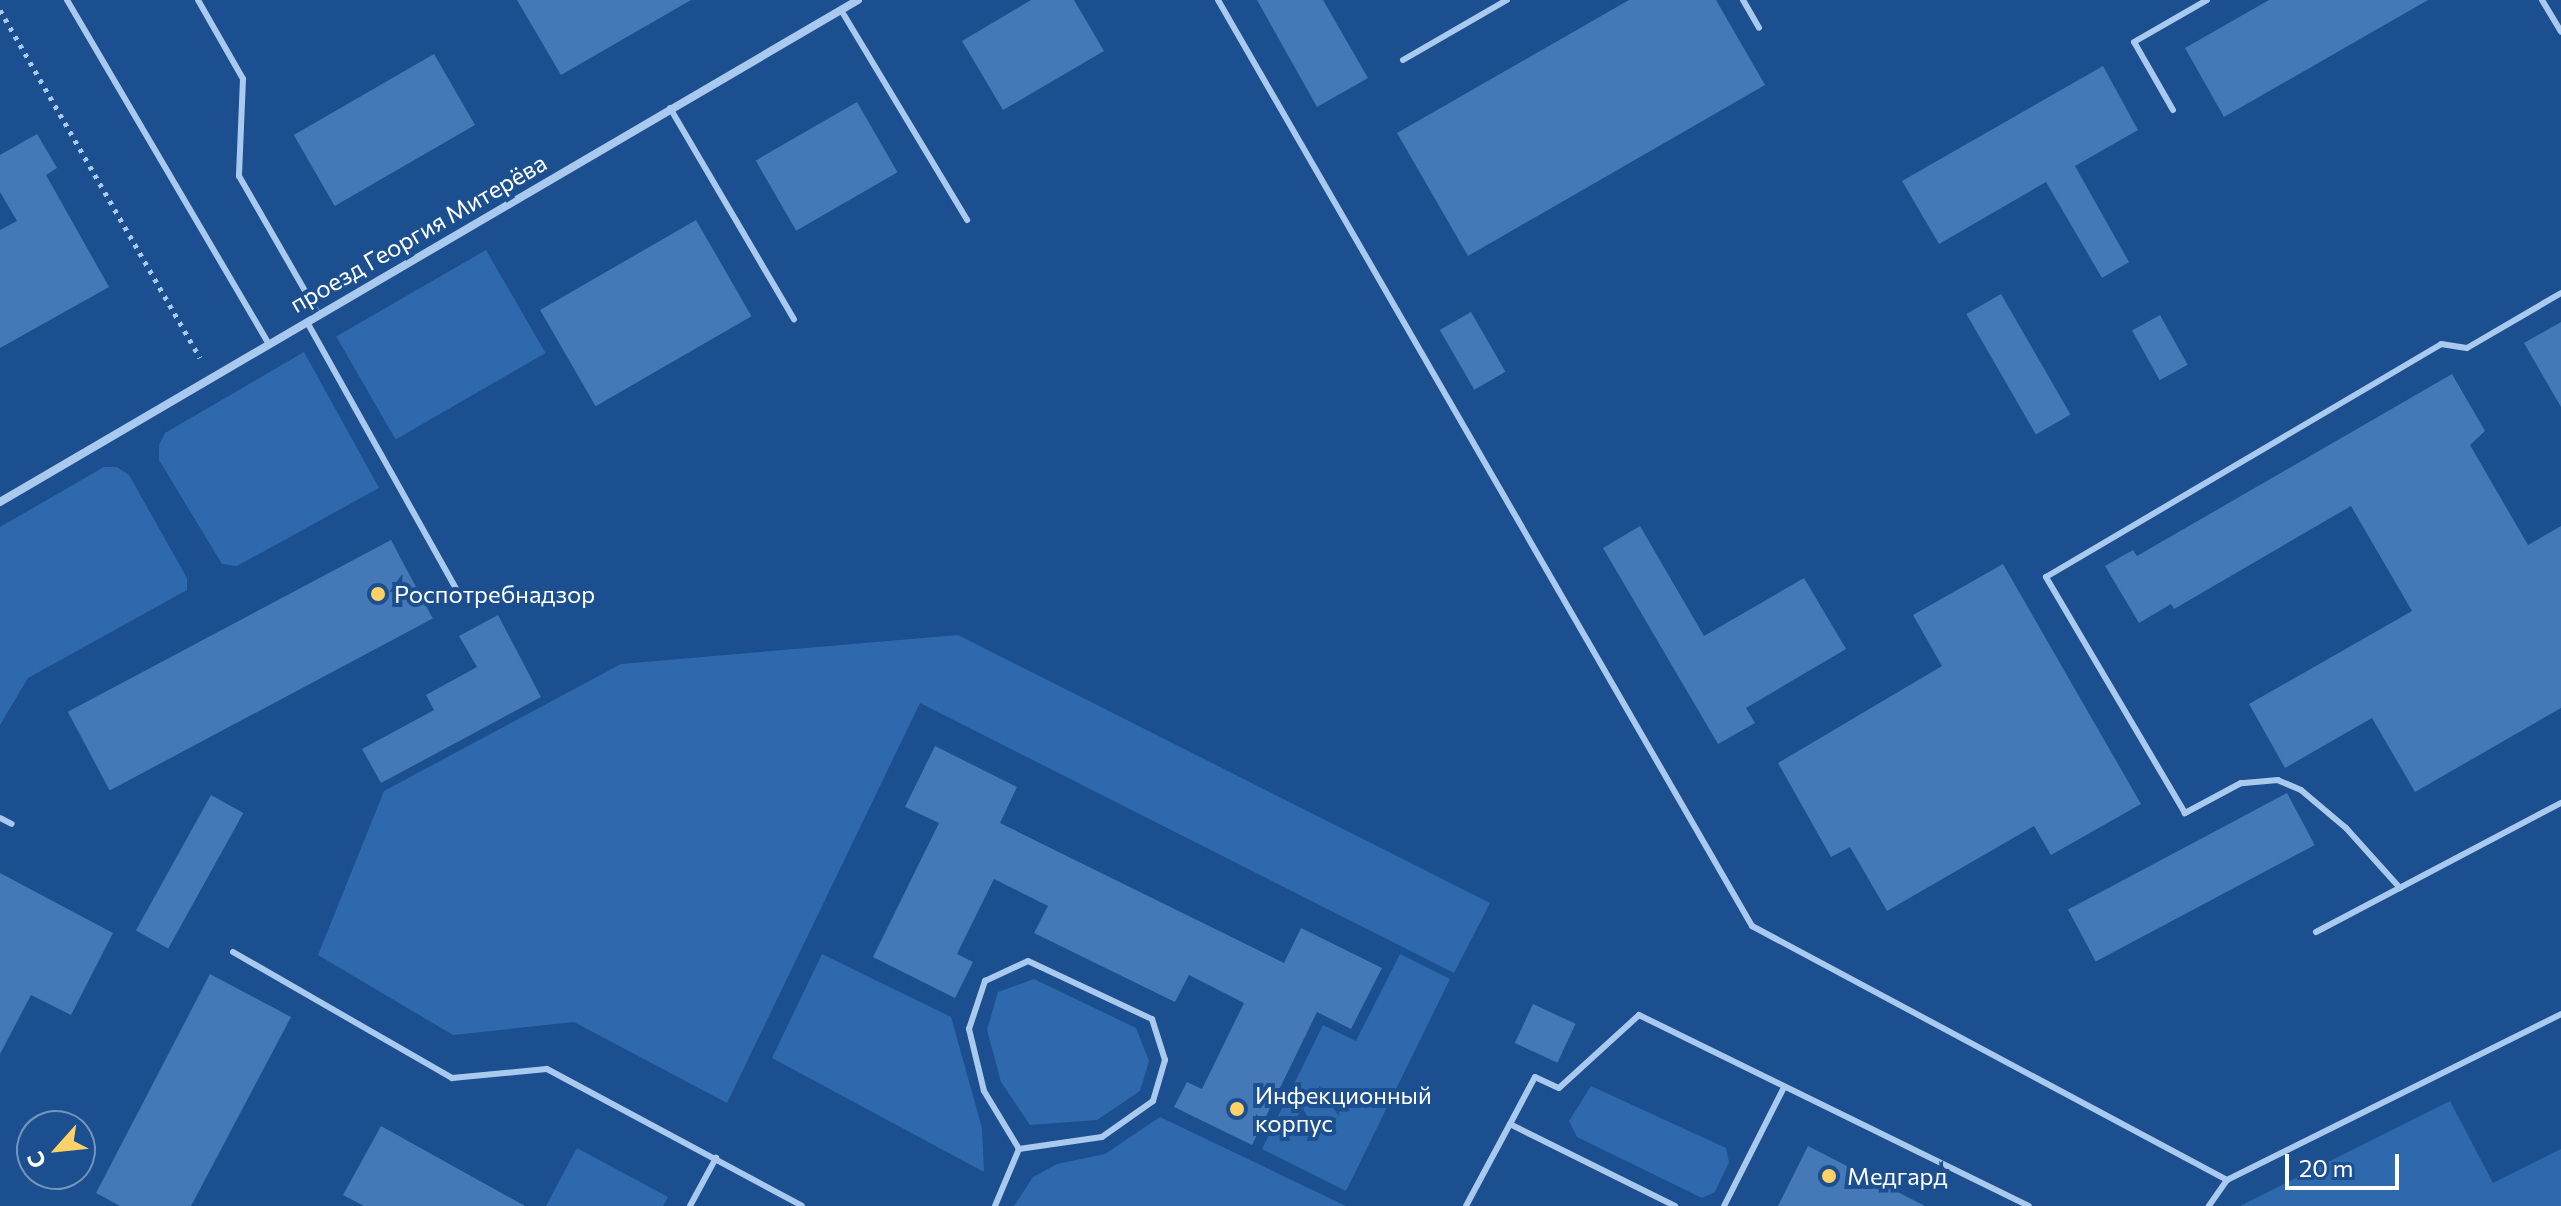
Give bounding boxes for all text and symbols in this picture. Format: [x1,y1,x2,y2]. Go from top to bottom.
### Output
street label: проезд Георгия Митерёва [285,148,551,318]
place label: Роспотребнадзор [394,580,595,608]
marker: Роспотребнадзор [369,585,387,603]
place label: Инфекционный корпус [1255,1081,1432,1137]
marker: Инфекционный корпус [1226,1098,1248,1120]
north arrow [16,1110,96,1190]
scale bar [2289,1138,2403,1188]
text: С [21,1147,51,1173]
text: 20 m [2299,1153,2353,1182]
place label: Медгард [1847,1162,1948,1190]
marker: Медгард [1818,1165,1840,1187]

